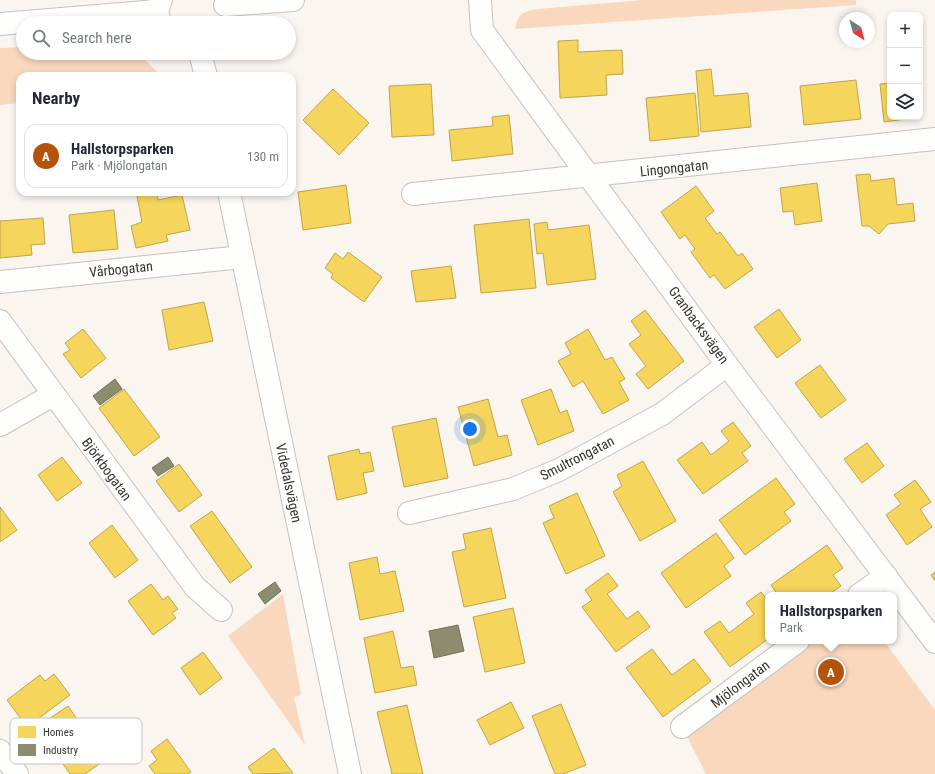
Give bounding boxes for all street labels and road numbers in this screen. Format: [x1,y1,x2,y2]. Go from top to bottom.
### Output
street label: Lingongatan [639,156,709,180]
street label: Vårbogatan [88,258,154,280]
street label: Granbacksvägen [666,283,732,367]
street label: Smultrongatan [537,432,617,484]
street label: Björkbogatan [79,435,135,503]
street label: Videdalsvägen [273,442,305,524]
street label: Mjölongatan [708,657,772,711]

